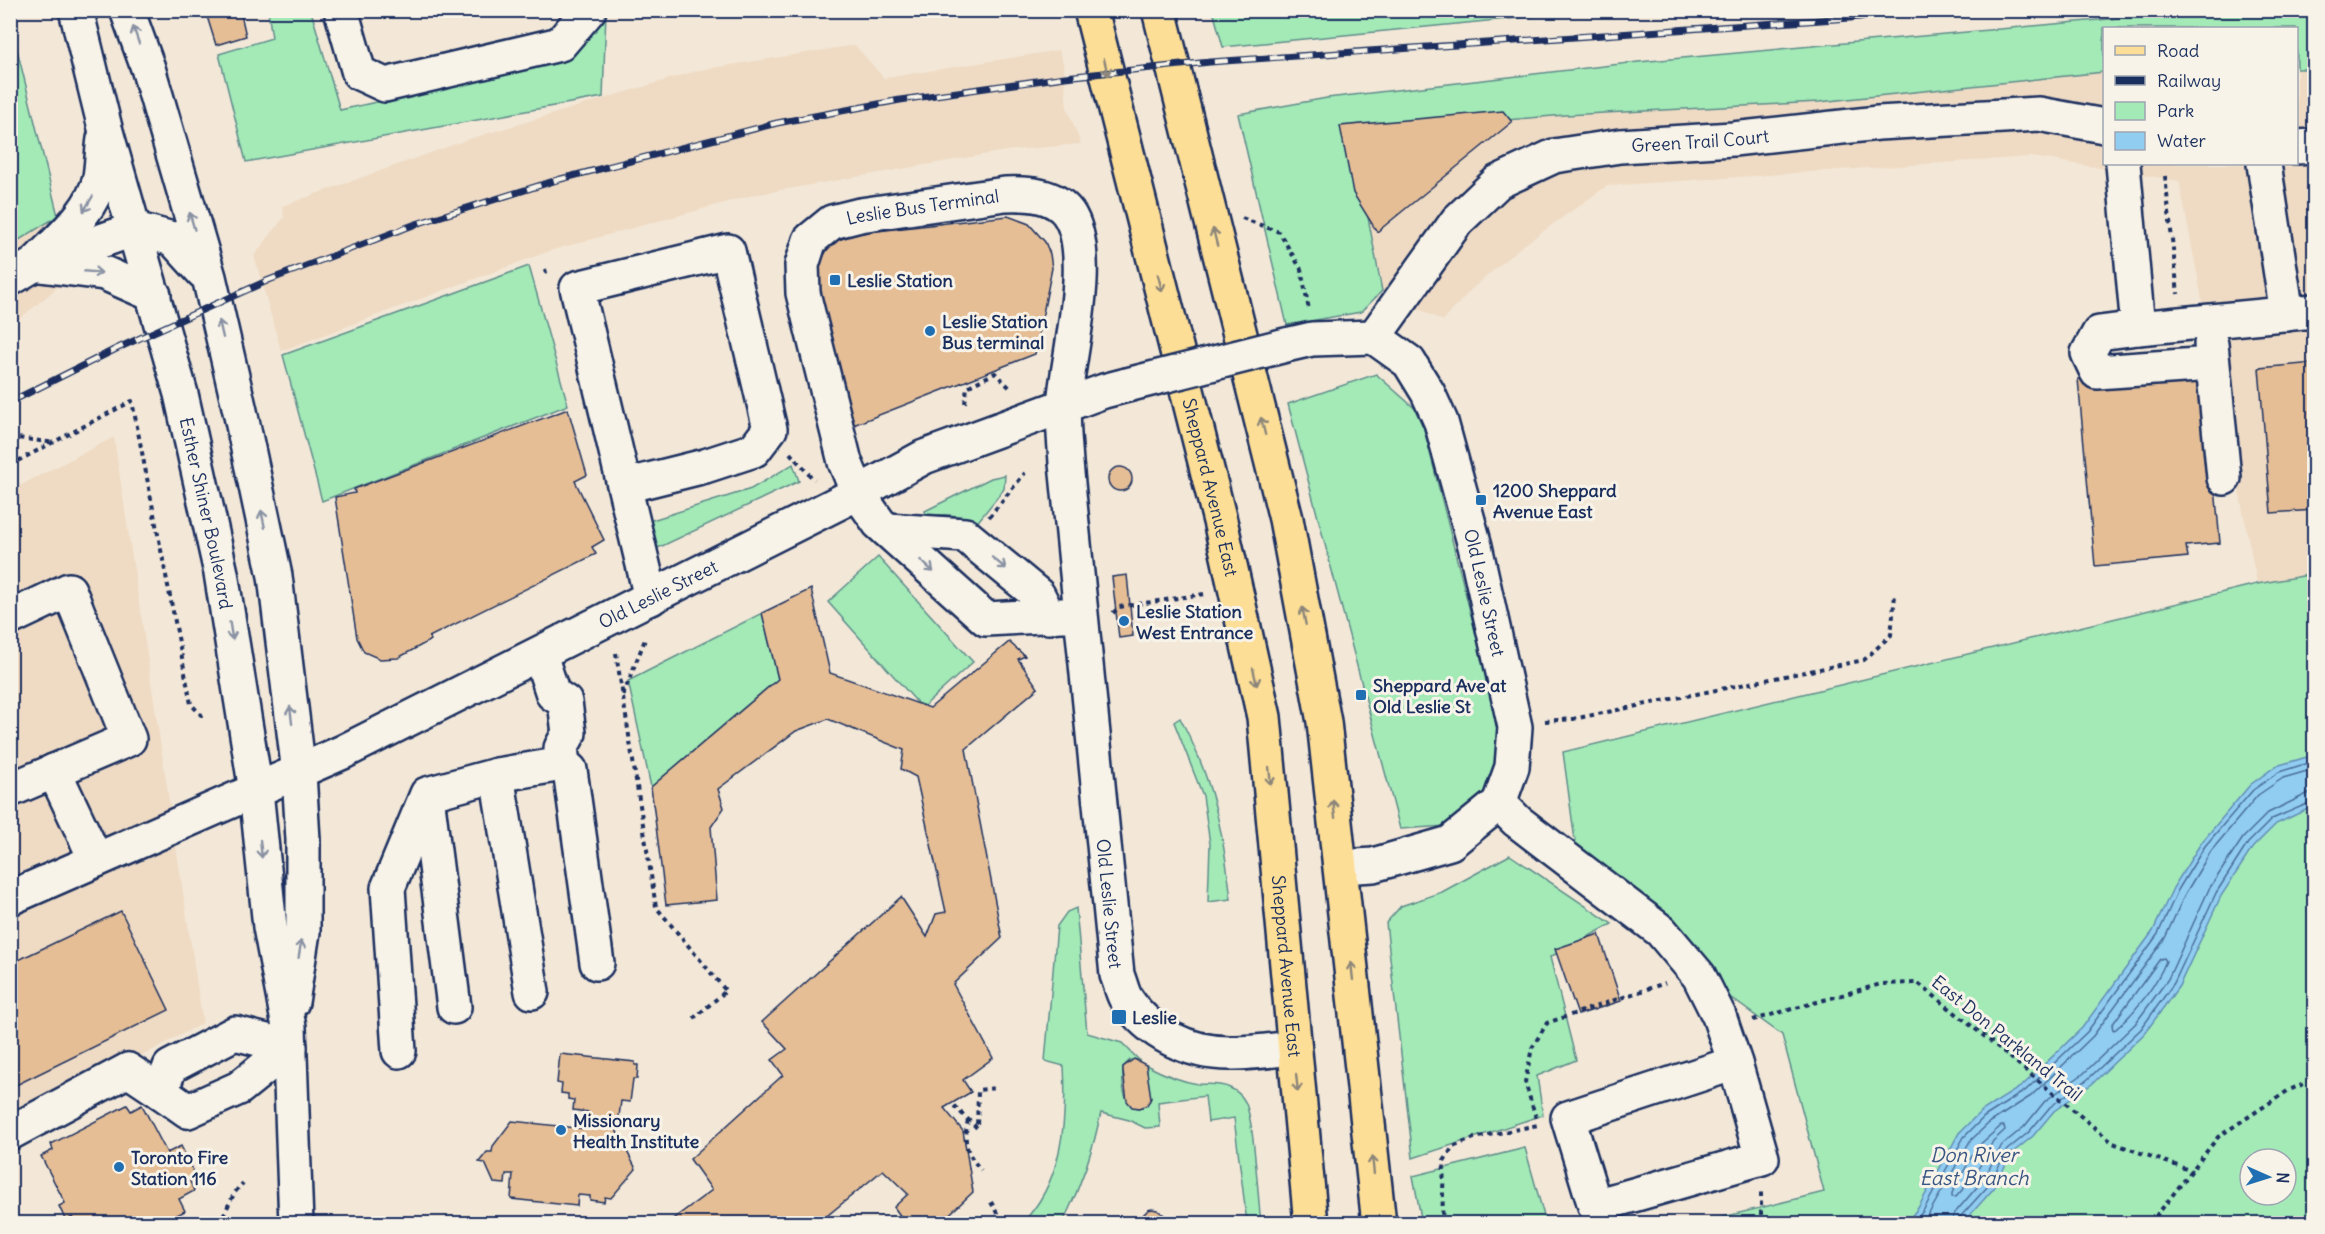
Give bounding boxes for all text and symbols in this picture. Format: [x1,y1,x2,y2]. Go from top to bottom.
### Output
one-way arrow [129,26,140,44]
legend [2103,27,2298,165]
text: Road [2157,39,2200,62]
one-way arrow [1100,57,1112,76]
text: Railway [2157,69,2221,92]
text: Park [2157,99,2194,122]
street label: Green Trail Court [1631,124,1770,157]
text: Water [2157,129,2207,152]
street label: Leslie Bus Terminal [844,184,1000,229]
one-way arrow [82,195,94,212]
one-way arrow [186,212,197,231]
one-way arrow [1209,227,1221,246]
one-way arrow [83,267,102,278]
place label: Leslie Station [847,269,953,292]
marker: Leslie Station [828,273,842,287]
one-way arrow [1155,273,1167,292]
place label: Leslie Station Bus terminal [942,310,1048,354]
one-way arrow [214,320,226,339]
marker: Leslie Station Bus terminal [923,324,937,338]
street label: Sheppard Avenue East [1178,396,1244,578]
street label: Esther Shiner Boulevard [175,415,238,611]
one-way arrow [1256,417,1268,436]
place label: 1200 Sheppard Avenue East [1493,479,1617,523]
marker: 1200 Sheppard Avenue East [1474,493,1488,507]
one-way arrow [257,510,268,529]
street label: Old Leslie Street [1459,526,1511,658]
street label: Old Leslie Street [595,554,721,633]
one-way arrow [991,556,1007,569]
one-way arrow [919,559,934,573]
place label: Leslie Station West Entrance [1136,600,1253,644]
one-way arrow [1298,607,1309,626]
marker: Leslie Station West Entrance [1117,614,1131,628]
one-way arrow [225,620,236,640]
one-way arrow [1250,667,1261,686]
place label: Sheppard Ave at Old Leslie St [1373,674,1507,718]
marker: Sheppard Ave at Old Leslie St [1354,688,1368,702]
one-way arrow [285,706,296,726]
one-way arrow [1265,765,1276,785]
one-way arrow [1329,799,1340,819]
street label: Old Leslie Street [1092,838,1128,970]
one-way arrow [256,839,267,858]
street label: Sheppard Avenue East [1267,874,1307,1058]
one-way arrow [295,939,306,959]
one-way arrow [1346,962,1357,982]
street label: East Don Parkland Trail [1927,970,2087,1106]
place label: Leslie [1132,1006,1177,1029]
marker: Leslie [1110,1008,1128,1026]
one-way arrow [1292,1073,1303,1093]
place label: Missionary Health Institute [573,1109,699,1153]
marker: Missionary Health Institute [554,1123,568,1137]
water label: Don River East Branch [1919,1142,2029,1190]
place label: Toronto Fire Station 116 [131,1146,228,1190]
north arrow [2238,1147,2298,1207]
one-way arrow [1367,1156,1378,1176]
marker: Toronto Fire Station 116 [112,1160,126,1174]
text: N [2273,1172,2293,1184]

